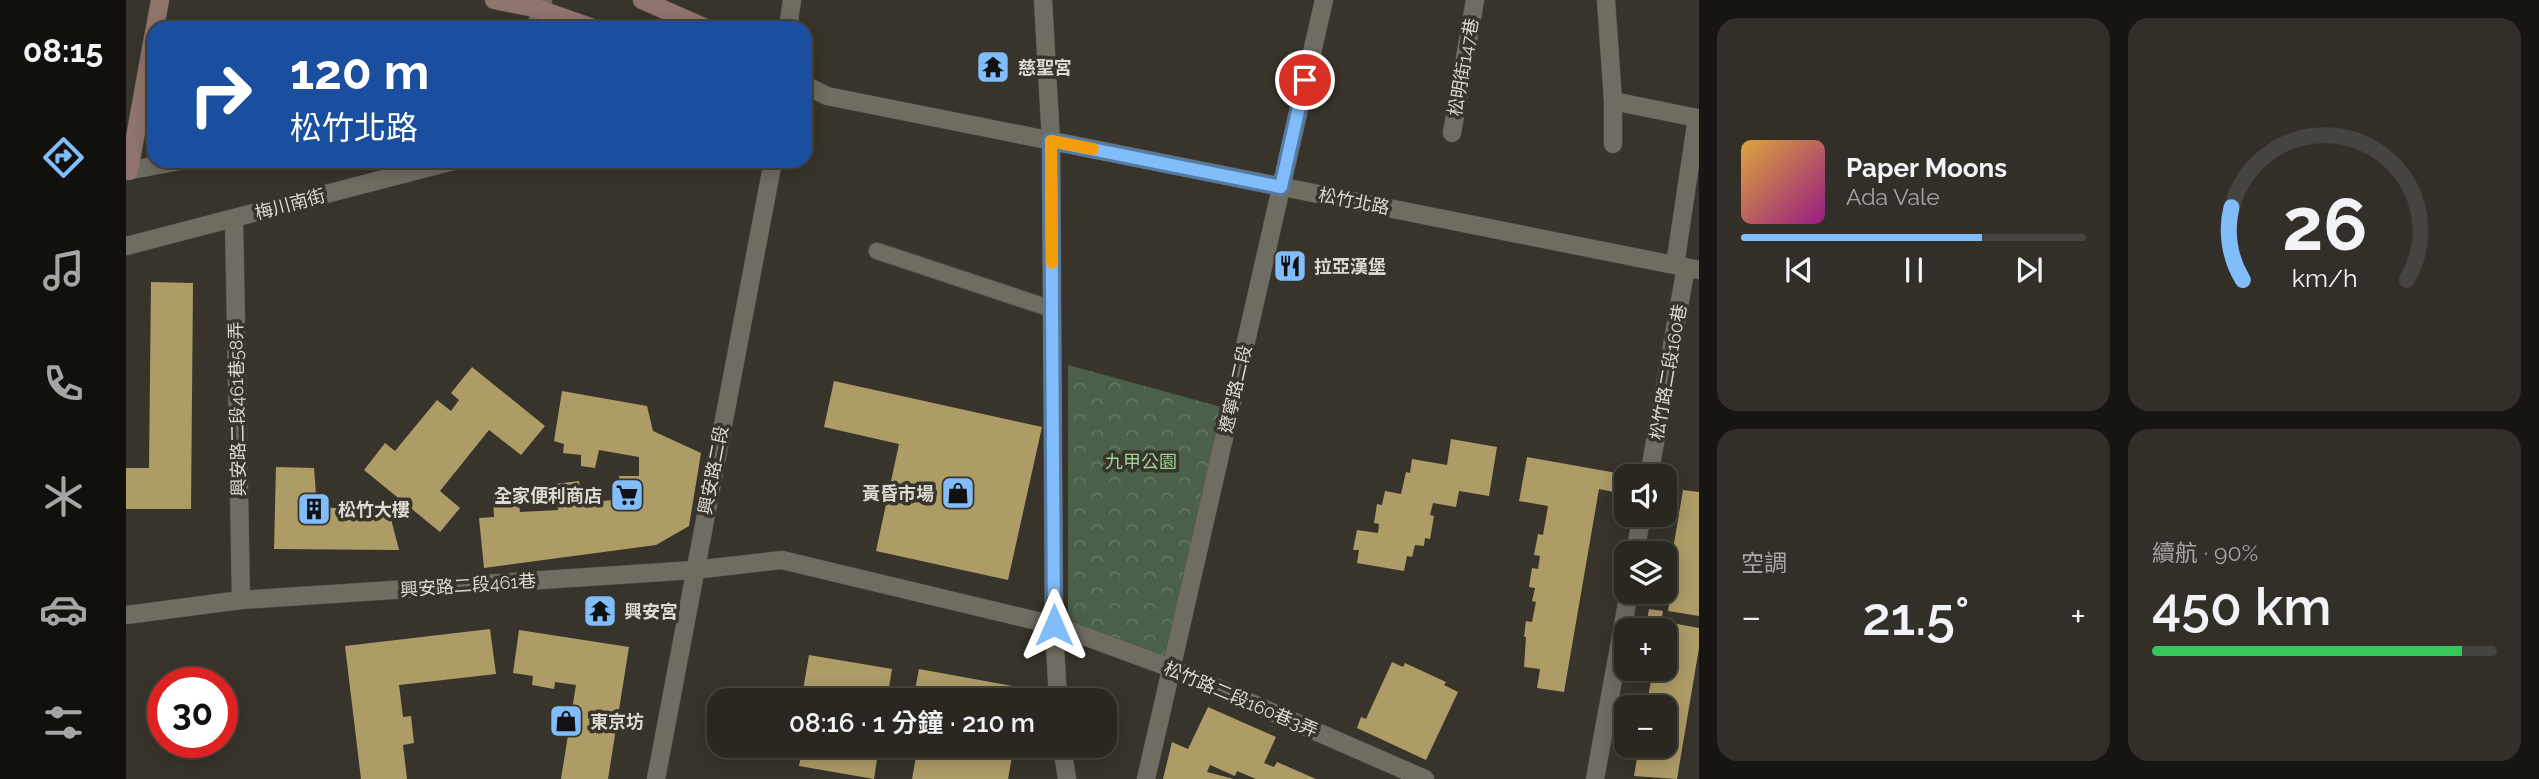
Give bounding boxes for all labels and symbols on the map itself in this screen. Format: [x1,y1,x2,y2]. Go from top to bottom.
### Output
street label: 松明街147巷 [1444,16,1482,118]
temple icon: 慈聖宮 [974,48,1012,86]
pin [1275,50,1335,110]
place label: 慈聖宮 [1018,57,1072,78]
street label: 松竹北路 [1317,184,1391,218]
street label: 梅川南街 [253,185,327,223]
restaurant icon: 拉亞漢堡 [1271,247,1309,285]
place label: 拉亞漢堡 [1314,256,1386,277]
street label: 松竹路二段160巷 [1646,302,1690,442]
street label: 興安路二段461巷58弄 [225,321,249,497]
street label: 遼寧路二段 [1215,343,1255,435]
street label: 興安路二段 [694,424,732,516]
park label: 九甲公園 [1105,451,1177,472]
shop icon: 黃昏市場 [939,474,977,512]
supermarket icon: 全家便利商店 [608,476,646,514]
place label: 黃昏市場 [862,483,934,504]
place label: 全家便利商店 [494,485,602,506]
building icon: 松竹大樓 [295,490,333,528]
place label: 松竹大樓 [338,499,410,520]
street label: 興安路二段461巷 [399,570,537,600]
position arrow [1017,588,1091,662]
temple icon: 興安宮 [581,592,619,630]
place label: 興安宮 [624,601,678,622]
street label: 松竹路二段160巷3弄 [1161,657,1321,741]
speed limit sign: 30 [147,667,238,758]
shop icon: 東京坊 [547,702,585,740]
place label: 東京坊 [590,711,644,732]

